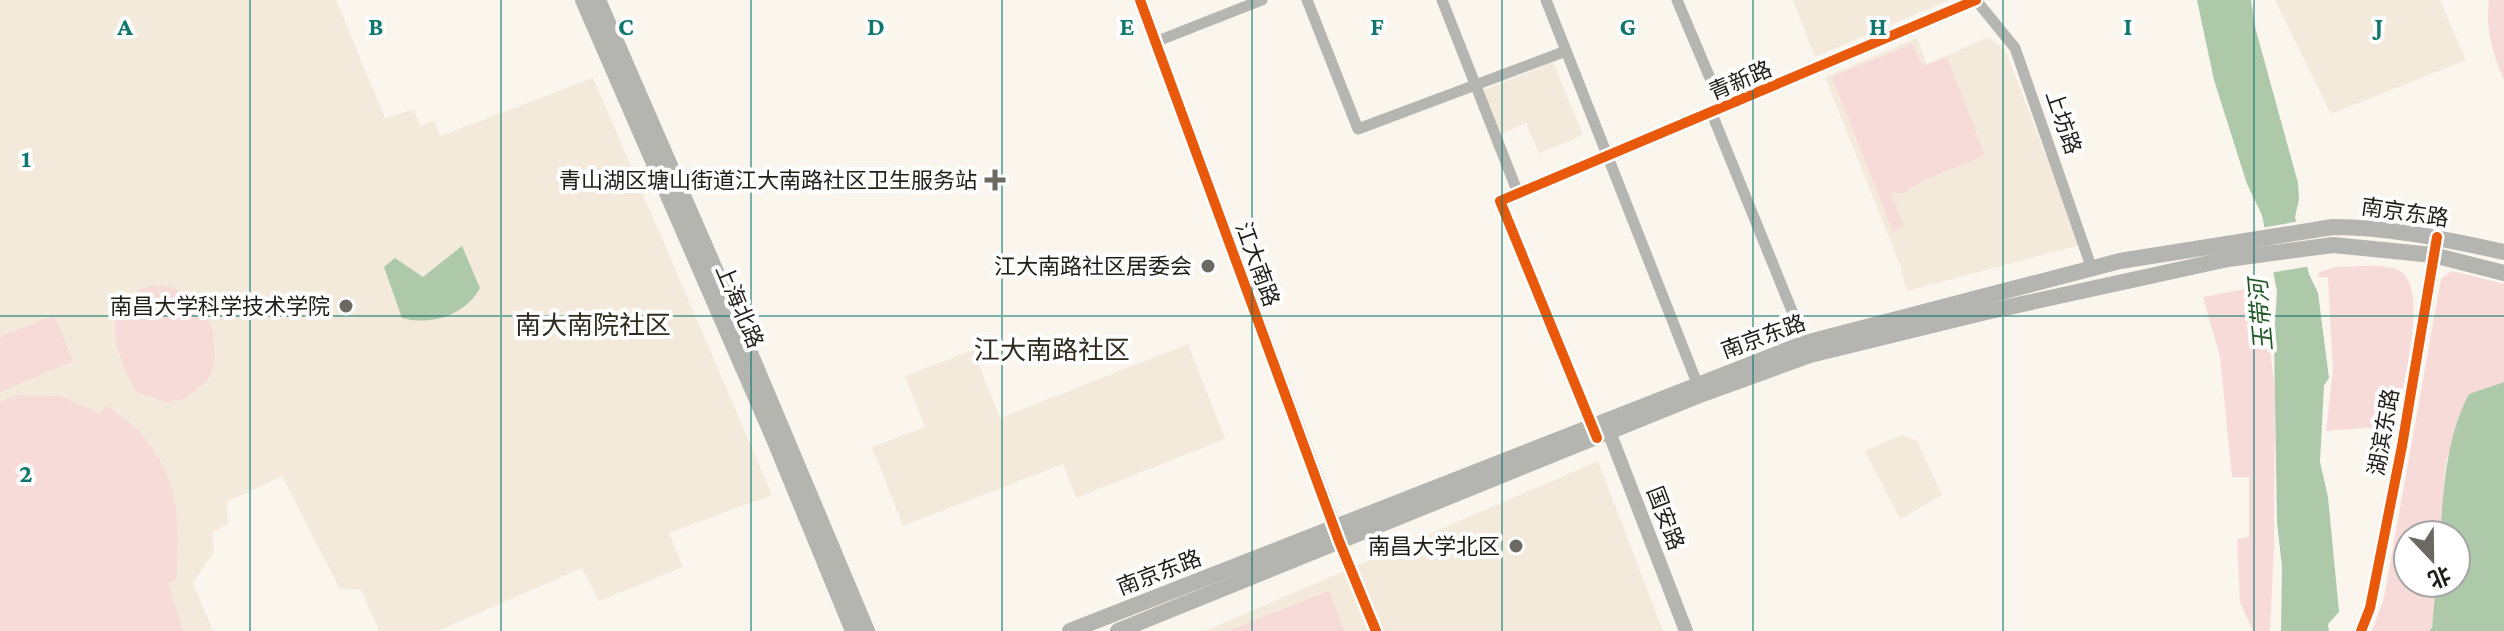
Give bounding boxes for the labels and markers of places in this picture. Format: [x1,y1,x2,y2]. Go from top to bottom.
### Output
place label: 青山湖区塘山街道江大南路社区卫生服务站 [559,168,977,193]
marker: 青山湖区塘山街道江大南路社区卫生服务站 [984,169,1006,191]
place label: 江大南路社区居委会 [994,254,1192,279]
marker: 江大南路社区居委会 [1199,257,1217,275]
place label: 南昌大学科学技术学院 [110,294,330,319]
marker: 南昌大学科学技术学院 [337,297,355,315]
place label: 南昌大学北区 [1368,534,1500,559]
marker: 南昌大学北区 [1507,537,1525,555]

